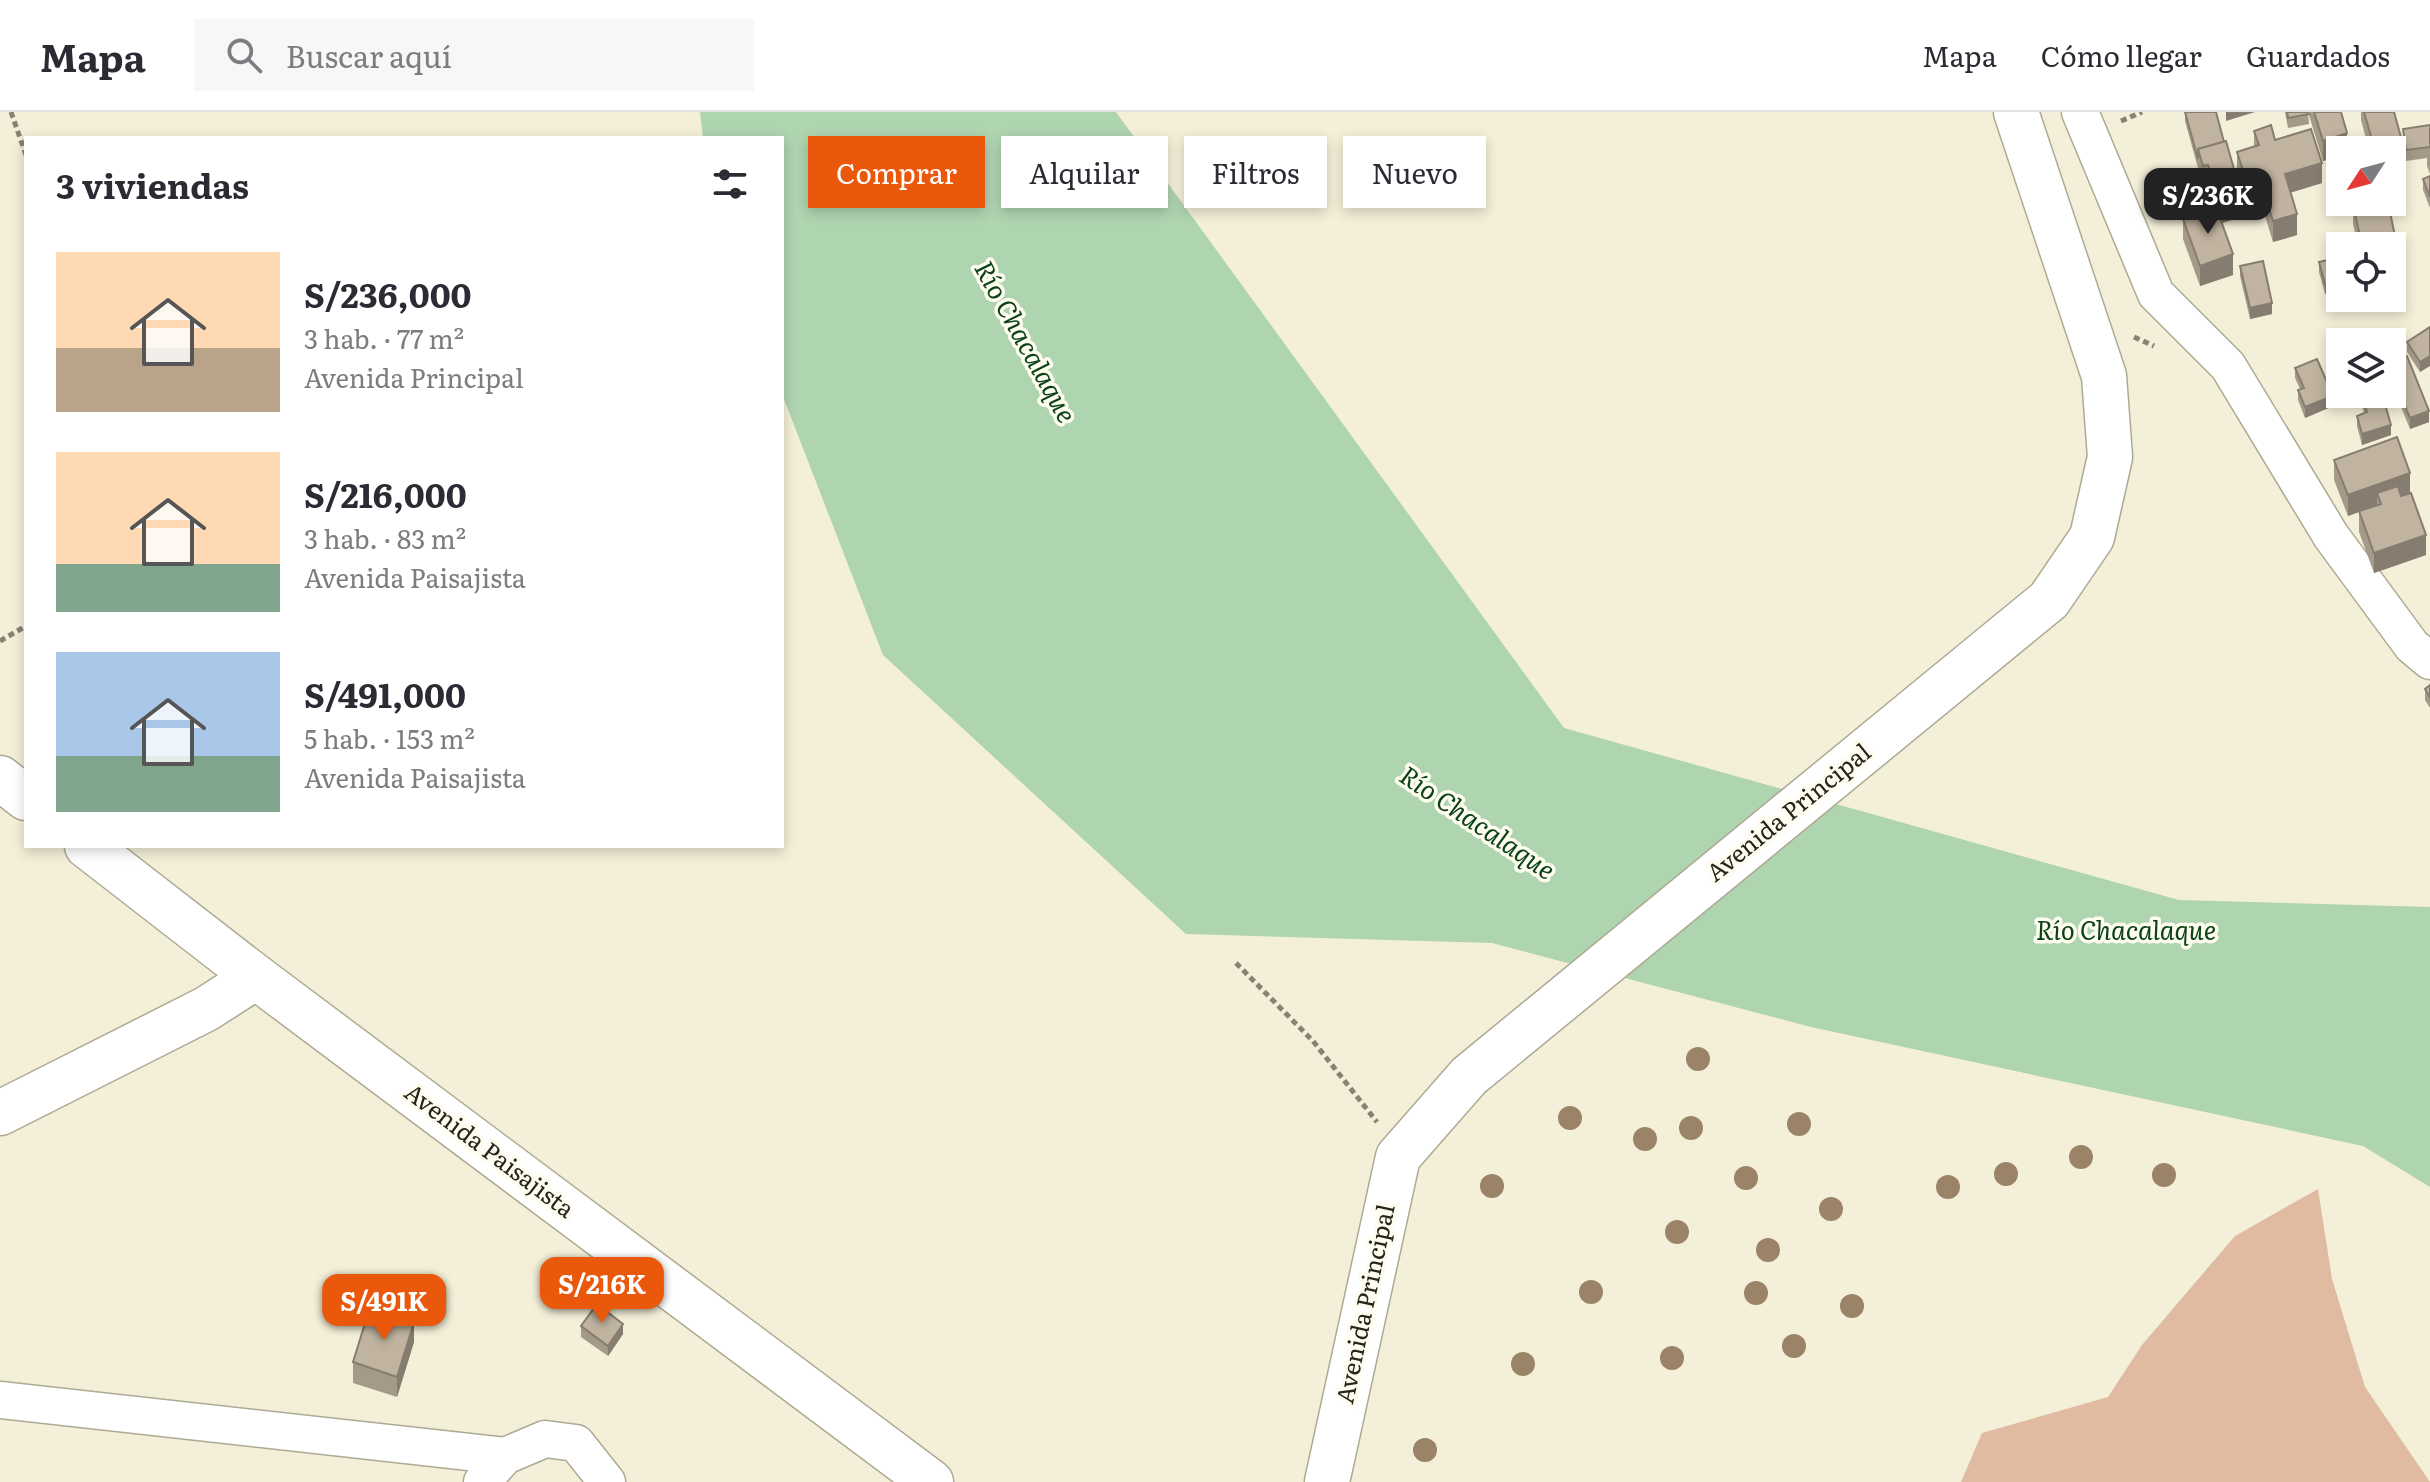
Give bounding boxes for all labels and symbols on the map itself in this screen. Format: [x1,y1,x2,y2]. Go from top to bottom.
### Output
north arrow [2326,136,2406,216]
pin: S/236K [2143,168,2273,236]
water label: Río Chacalaque [966,252,1088,429]
street label: Avenida Principal [1698,734,1877,889]
water label: Río Chacalaque [1393,754,1564,888]
water label: Río Chacalaque [2036,909,2216,948]
street label: Avenida Paisajista [398,1073,583,1225]
street label: Avenida Principal [1325,1201,1402,1406]
pin: S/216K [537,1257,667,1325]
pin: S/491K [319,1274,449,1342]

